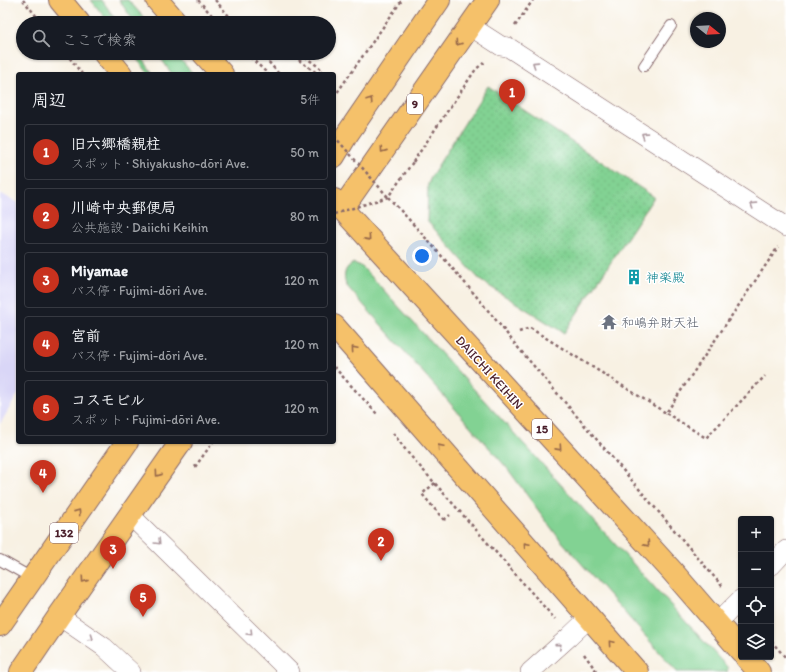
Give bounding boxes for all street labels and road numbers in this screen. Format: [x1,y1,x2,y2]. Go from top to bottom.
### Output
road number: 9 [407,94,423,114]
street label: DAIICHI KEIHIN [453,333,526,412]
road number: 15 [532,419,552,439]
road number: 132 [50,523,78,543]

